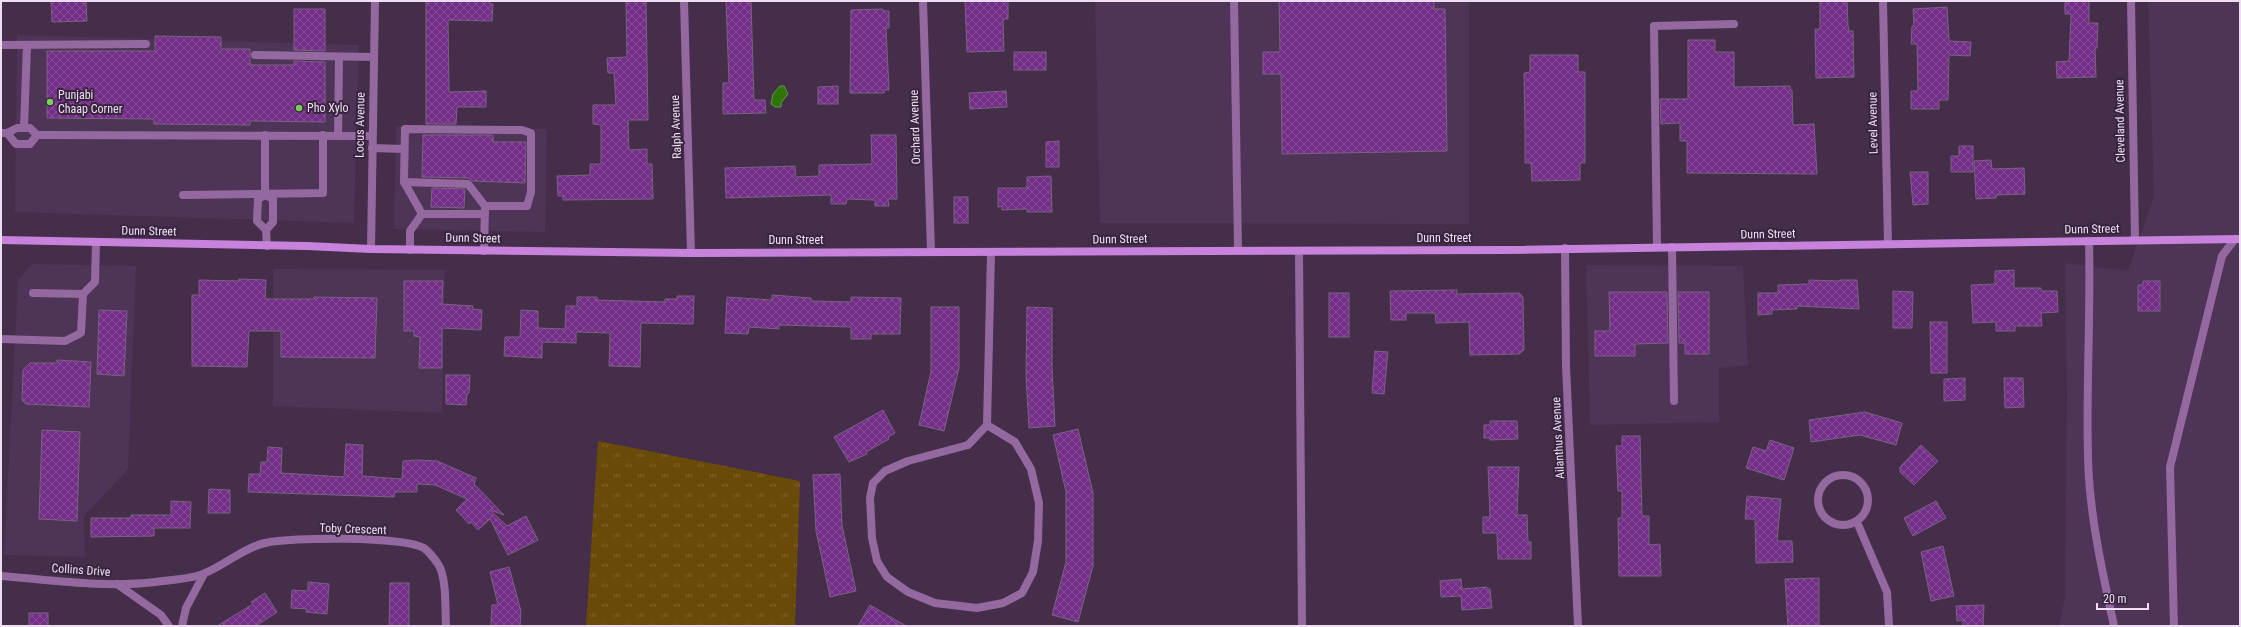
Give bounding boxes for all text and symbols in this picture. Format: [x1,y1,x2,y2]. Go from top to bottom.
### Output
street label: Cleveland Avenue [2112,79,2128,163]
place label: Punjabi Chaap Corner [58,88,123,116]
street label: Orchard Avenue [907,89,923,165]
street label: Locus Avenue [352,92,368,158]
street label: Level Avenue [1865,92,1881,154]
street label: Ralph Avenue [668,94,684,159]
marker: Punjabi Chaap Corner [45,97,55,107]
place label: Pho Xylo [307,101,348,115]
marker: Pho Xylo [294,103,304,113]
street label: Dunn Street [2064,222,2120,236]
street label: Dunn Street [121,224,177,238]
street label: Dunn Street [1740,227,1796,241]
street label: Dunn Street [445,231,501,245]
street label: Dunn Street [1416,231,1472,245]
street label: Dunn Street [1092,232,1148,246]
street label: Dunn Street [768,233,824,247]
street label: Ailanthus Avenue [1549,396,1567,479]
street label: Toby Crescent [319,521,387,537]
street label: Collins Drive [51,561,111,579]
scale bar [2097,585,2148,611]
text: 20 m [2103,592,2127,606]

